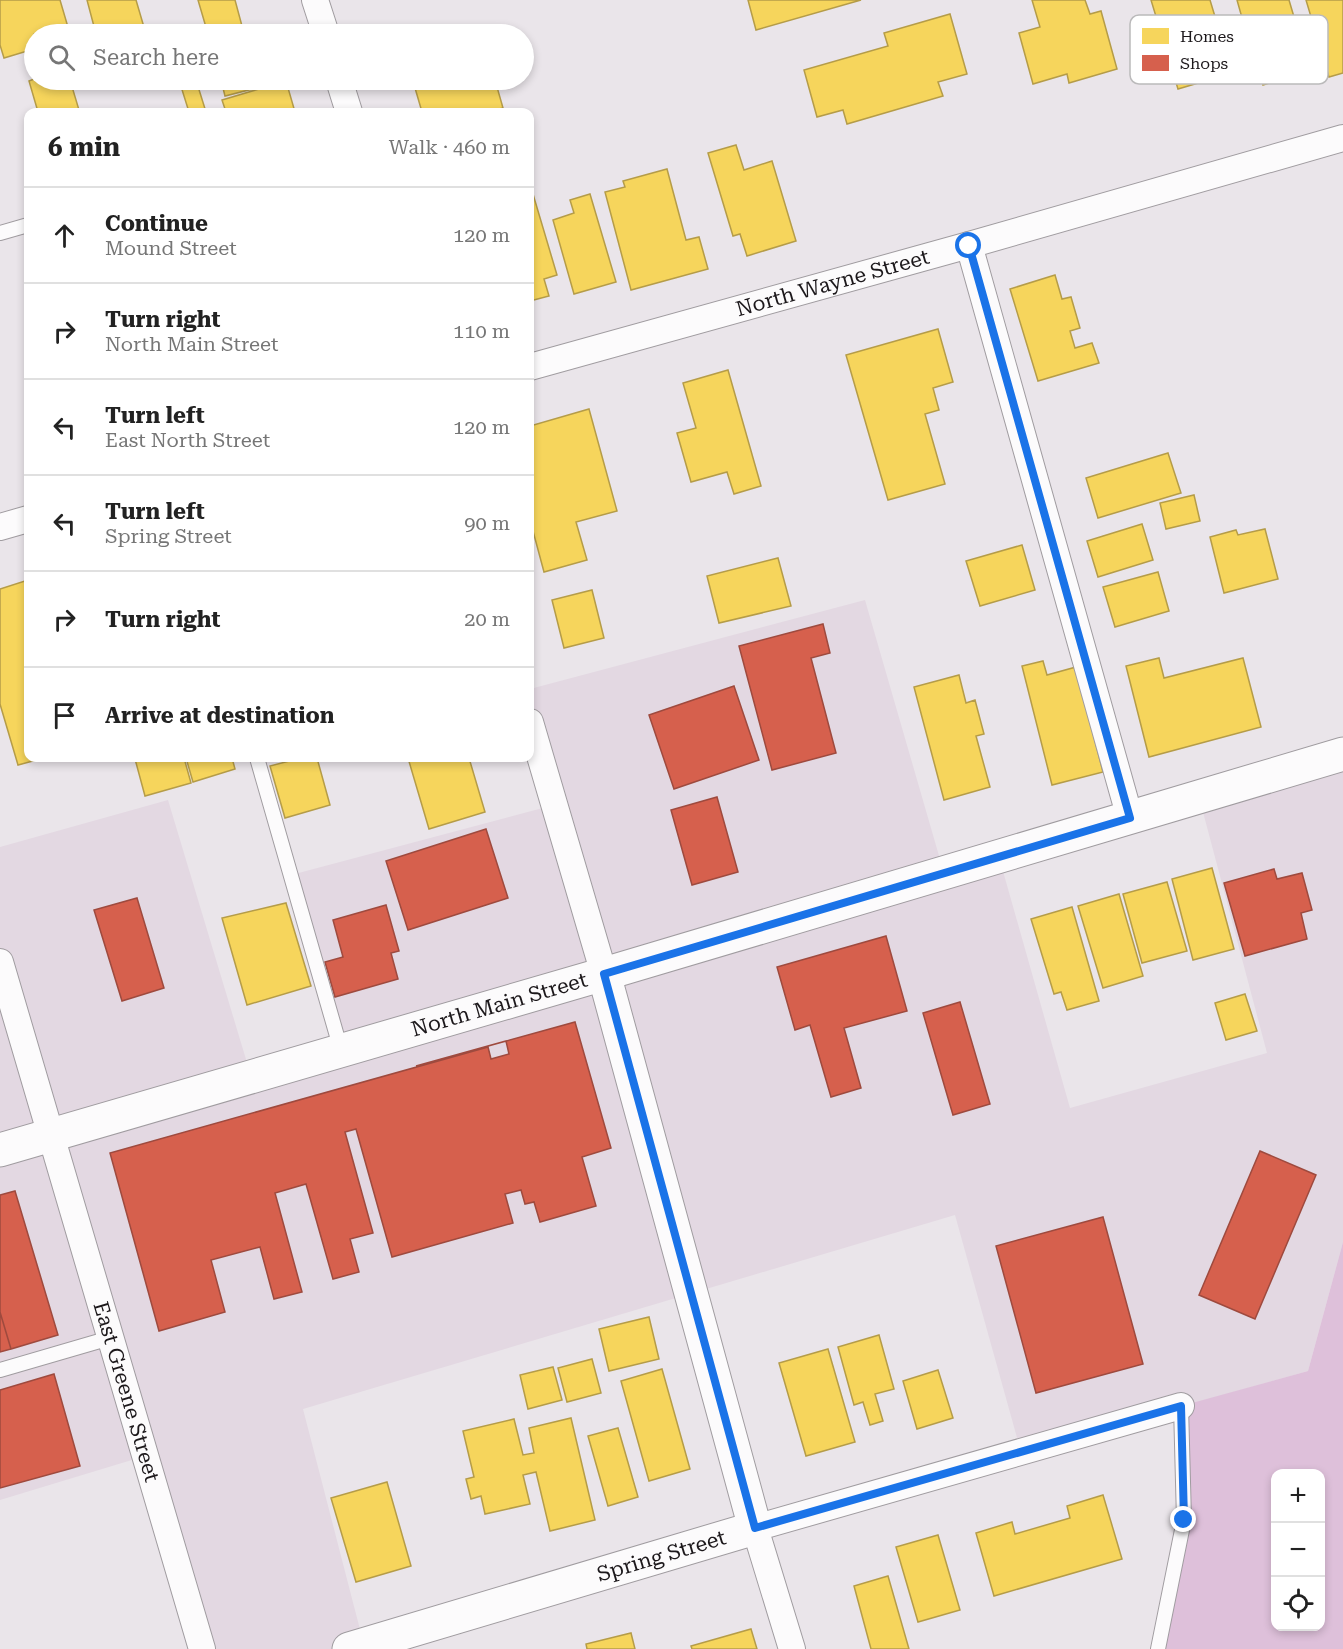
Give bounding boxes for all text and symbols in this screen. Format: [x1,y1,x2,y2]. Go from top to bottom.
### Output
legend [1130,15,1328,84]
search box [24,24,534,90]
text: Homes [1180,27,1234,46]
icon: search [45,41,78,74]
text: Search here [93,45,219,70]
text: Shops [1180,54,1229,73]
text: 6 min [48,132,120,162]
text: Walk · 460 m [389,135,510,159]
text: Continue [105,211,208,236]
icon: ahead [48,219,81,252]
text: 120 m [453,223,510,247]
route start [955,232,981,258]
text: Mound Street [105,236,237,260]
street label: North Wayne Street [733,245,932,321]
text: Turn right [105,307,220,332]
icon: right [48,315,81,348]
text: 110 m [453,319,510,343]
text: North Main Street [105,332,278,356]
text: Turn left [105,403,205,428]
icon: left [48,411,81,444]
text: 120 m [453,415,510,439]
text: East North Street [105,428,270,452]
text: Turn left [105,499,205,524]
icon: left [48,507,81,540]
text: 90 m [464,511,510,535]
text: Spring Street [105,524,232,548]
icon: right [48,603,81,636]
text: Turn right [105,607,220,632]
text: 20 m [464,607,510,631]
icon: arrive [48,699,81,732]
text: Arrive at destination [105,703,334,728]
street label: North Main Street [408,967,590,1042]
street label: East Greene Street [89,1299,164,1485]
map controls [1271,1469,1325,1631]
button: + [1271,1469,1325,1523]
route end [1170,1506,1196,1532]
button: − [1271,1523,1325,1577]
street label: Spring Street [594,1525,729,1586]
button: locate [1271,1577,1325,1631]

